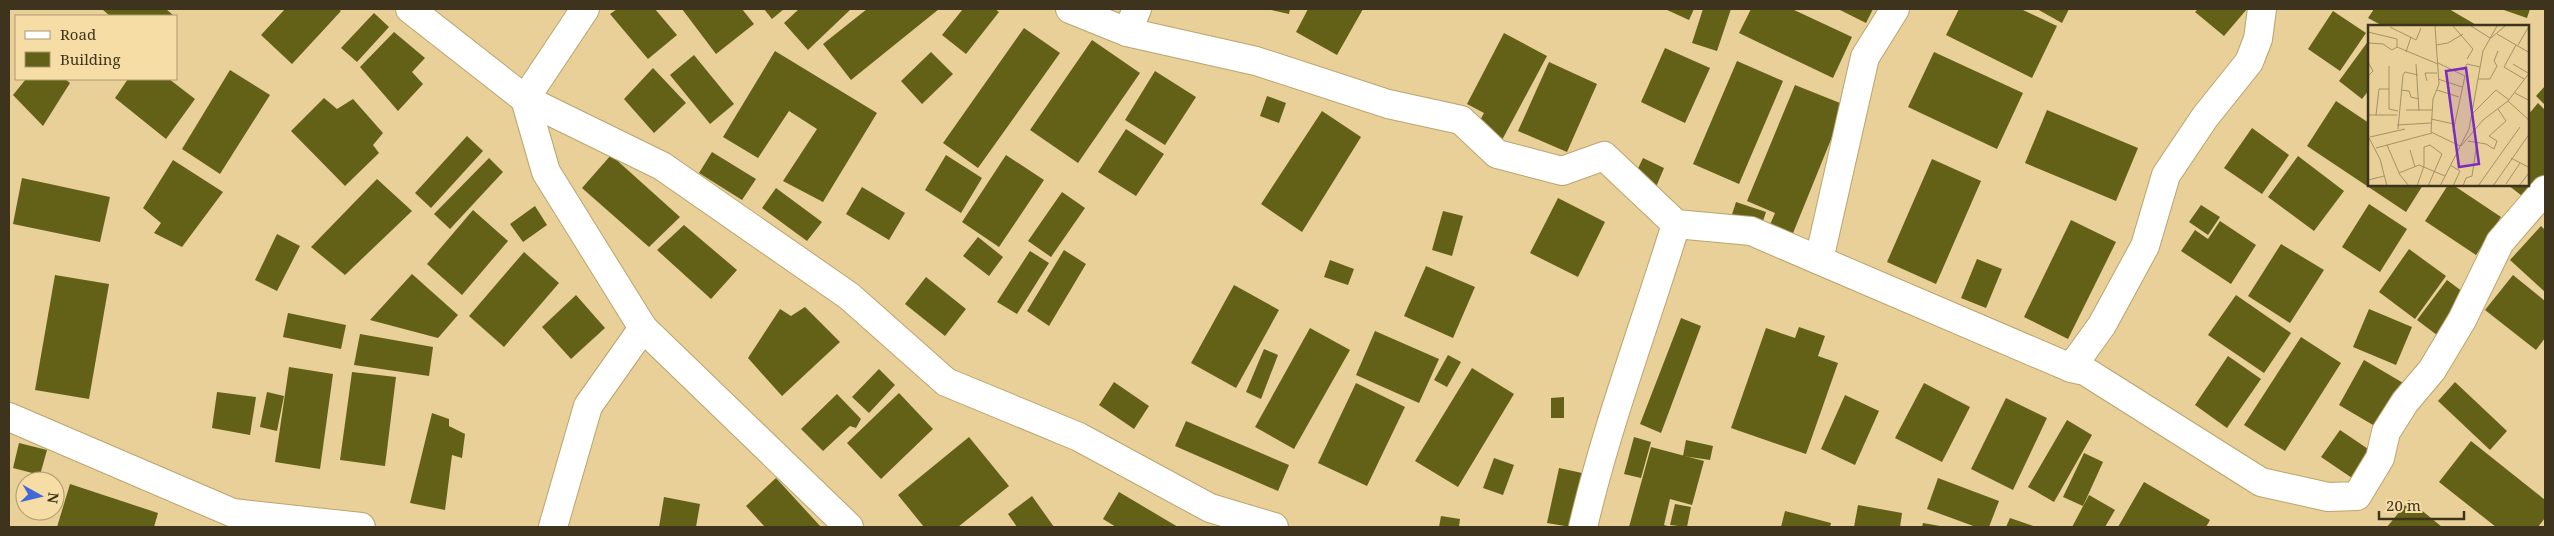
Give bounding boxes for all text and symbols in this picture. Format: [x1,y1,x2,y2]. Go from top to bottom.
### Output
legend [15,15,178,80]
text: Road [60,24,96,44]
inset map [2368,25,2529,186]
text: Building [60,49,121,69]
north arrow [15,471,65,521]
scale bar [2379,488,2464,520]
text: N [43,491,64,505]
text: 20 m [2386,495,2421,515]

